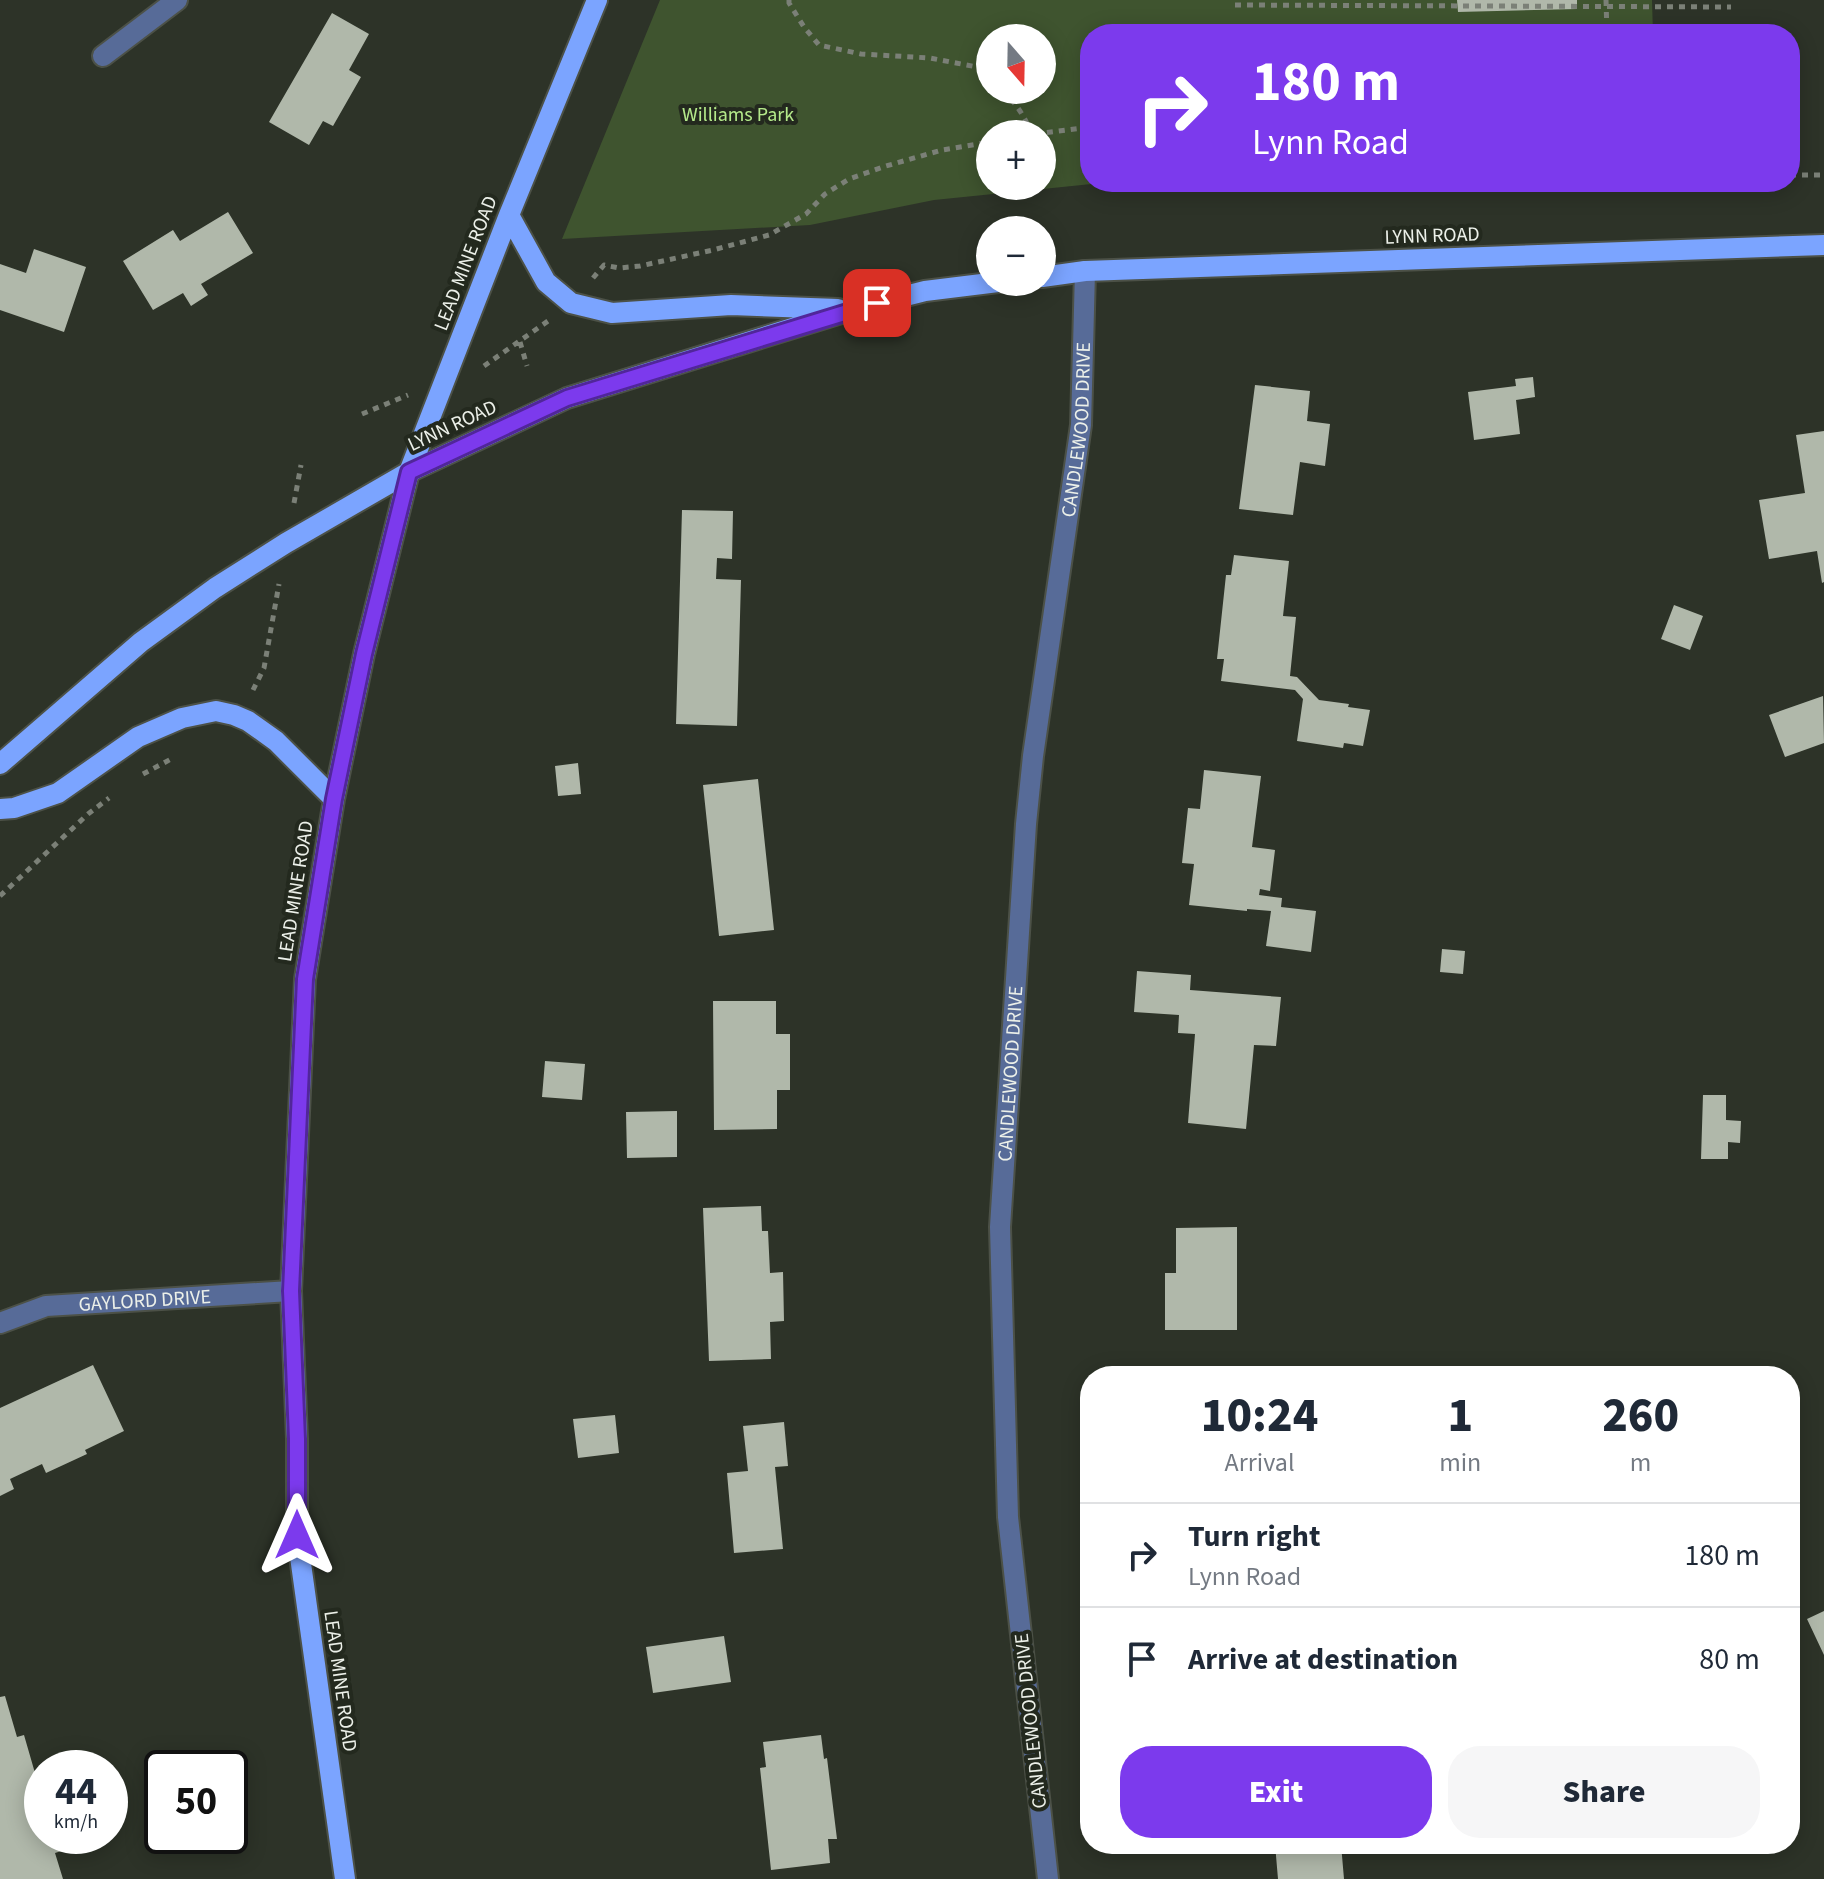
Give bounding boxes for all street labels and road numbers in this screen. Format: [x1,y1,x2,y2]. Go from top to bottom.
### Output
street label: LEAD MINE ROAD [427,192,505,335]
street label: LYNN ROAD [1384,220,1480,252]
street label: CANDLEWOOD DRIVE [1055,342,1098,519]
street label: LYNN ROAD [403,393,501,459]
street label: LEAD MINE ROAD [271,819,321,964]
street label: CANDLEWOOD DRIVE [991,985,1031,1162]
street label: GAYLORD DRIVE [78,1283,212,1319]
street label: LEAD MINE ROAD [316,1609,364,1754]
street label: CANDLEWOOD DRIVE [1008,1632,1054,1810]

